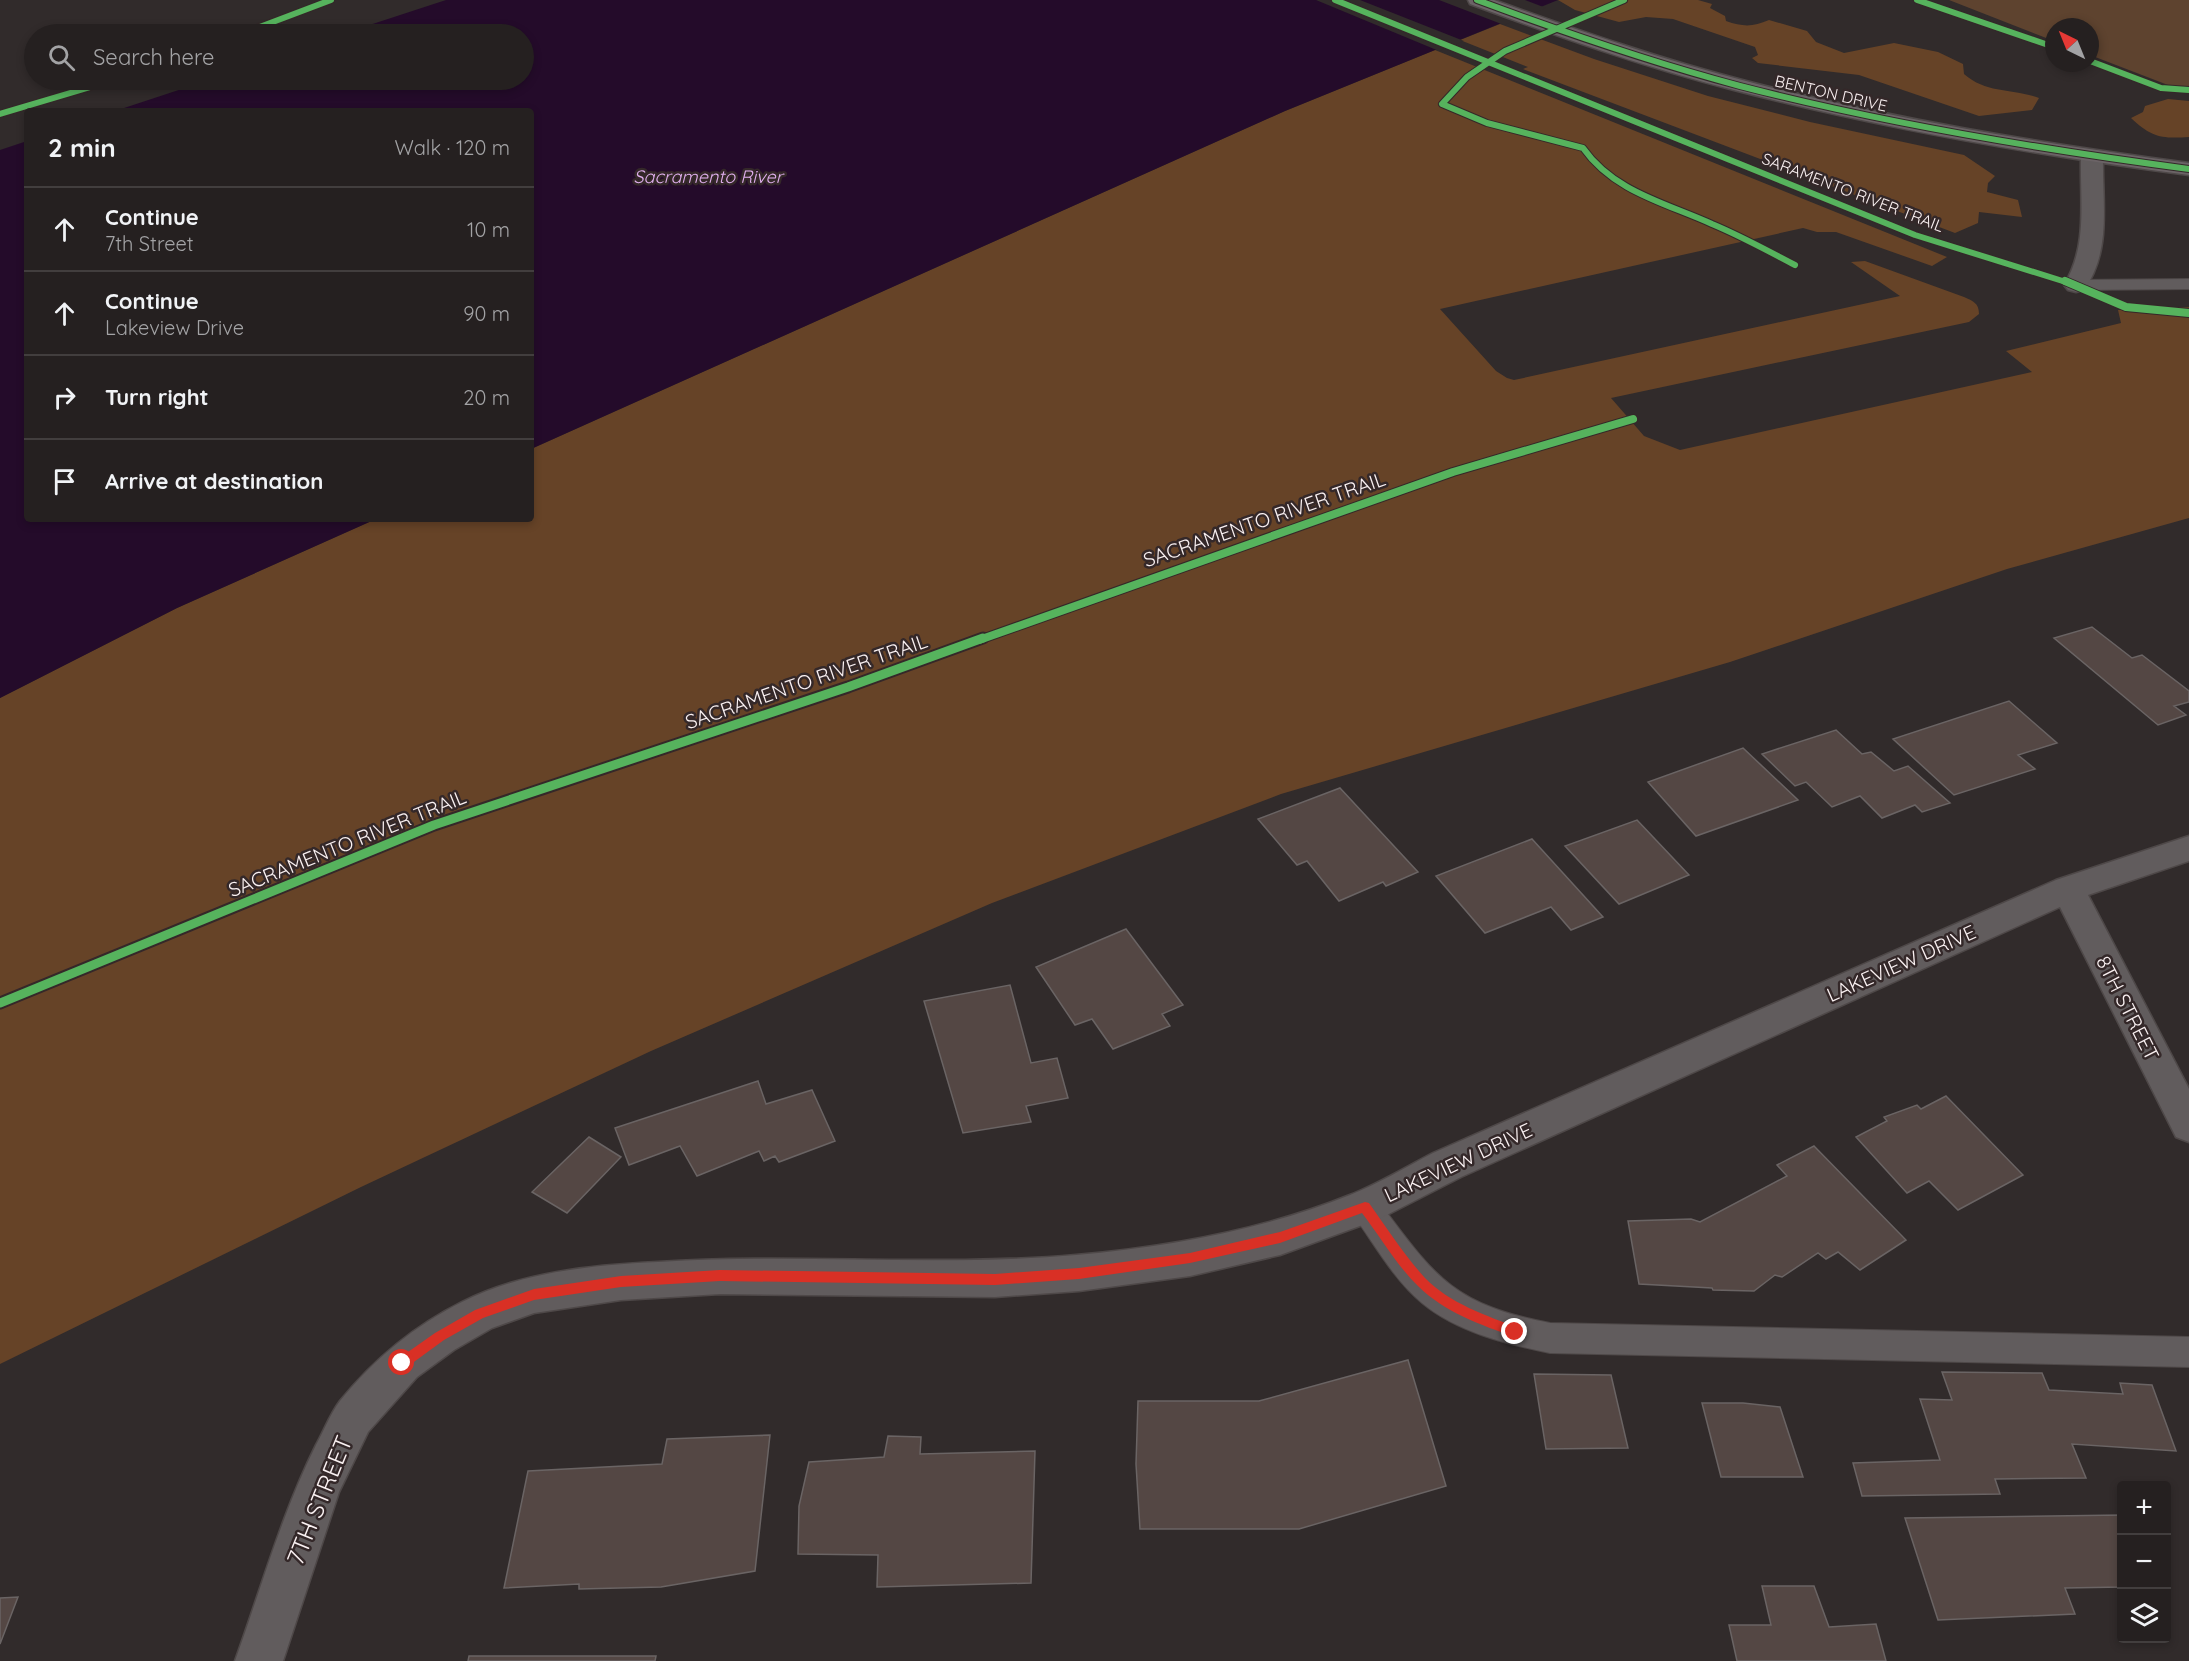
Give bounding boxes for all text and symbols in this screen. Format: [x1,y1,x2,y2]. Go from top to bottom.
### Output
north arrow [2045,18,2099,72]
search box [24,24,534,90]
icon: search [45,41,78,74]
text: Search here [93,43,214,71]
street label: BENTON DRIVE [1773,70,1889,116]
text: 2 min [48,131,116,164]
text: Walk · 120 m [395,135,510,160]
street label: SARAMENTO RIVER TRAIL [1759,148,1947,236]
water label: Sacramento River [633,165,785,188]
text: Continue [105,203,199,231]
icon: ahead [48,213,81,246]
text: 10 m [467,217,510,242]
text: 7th Street [105,231,194,256]
text: Continue [105,287,199,315]
icon: ahead [48,297,81,330]
text: 90 m [463,301,510,326]
text: Lakeview Drive [105,315,244,340]
icon: right [48,381,81,414]
text: Turn right [105,383,209,411]
text: 20 m [463,385,510,410]
icon: arrive [48,465,81,498]
street label: SACRAMENTO RIVER TRAIL [1140,466,1389,572]
text: Arrive at destination [105,467,323,495]
street label: SACRAMENTO RIVER TRAIL [682,628,931,734]
street label: SACRAMENTO RIVER TRAIL [224,784,470,902]
street label: LAKEVIEW DRIVE [1823,919,1979,1007]
street label: 8TH STREET [2091,951,2165,1065]
street label: LAKEVIEW DRIVE [1380,1117,1536,1207]
route end [1501,1318,1527,1344]
route start [388,1349,414,1375]
street label: 7TH STREET [280,1431,358,1569]
map controls [2117,1481,2171,1643]
button: + [2117,1481,2171,1535]
button: − [2117,1535,2171,1589]
button: layers [2117,1589,2171,1643]

